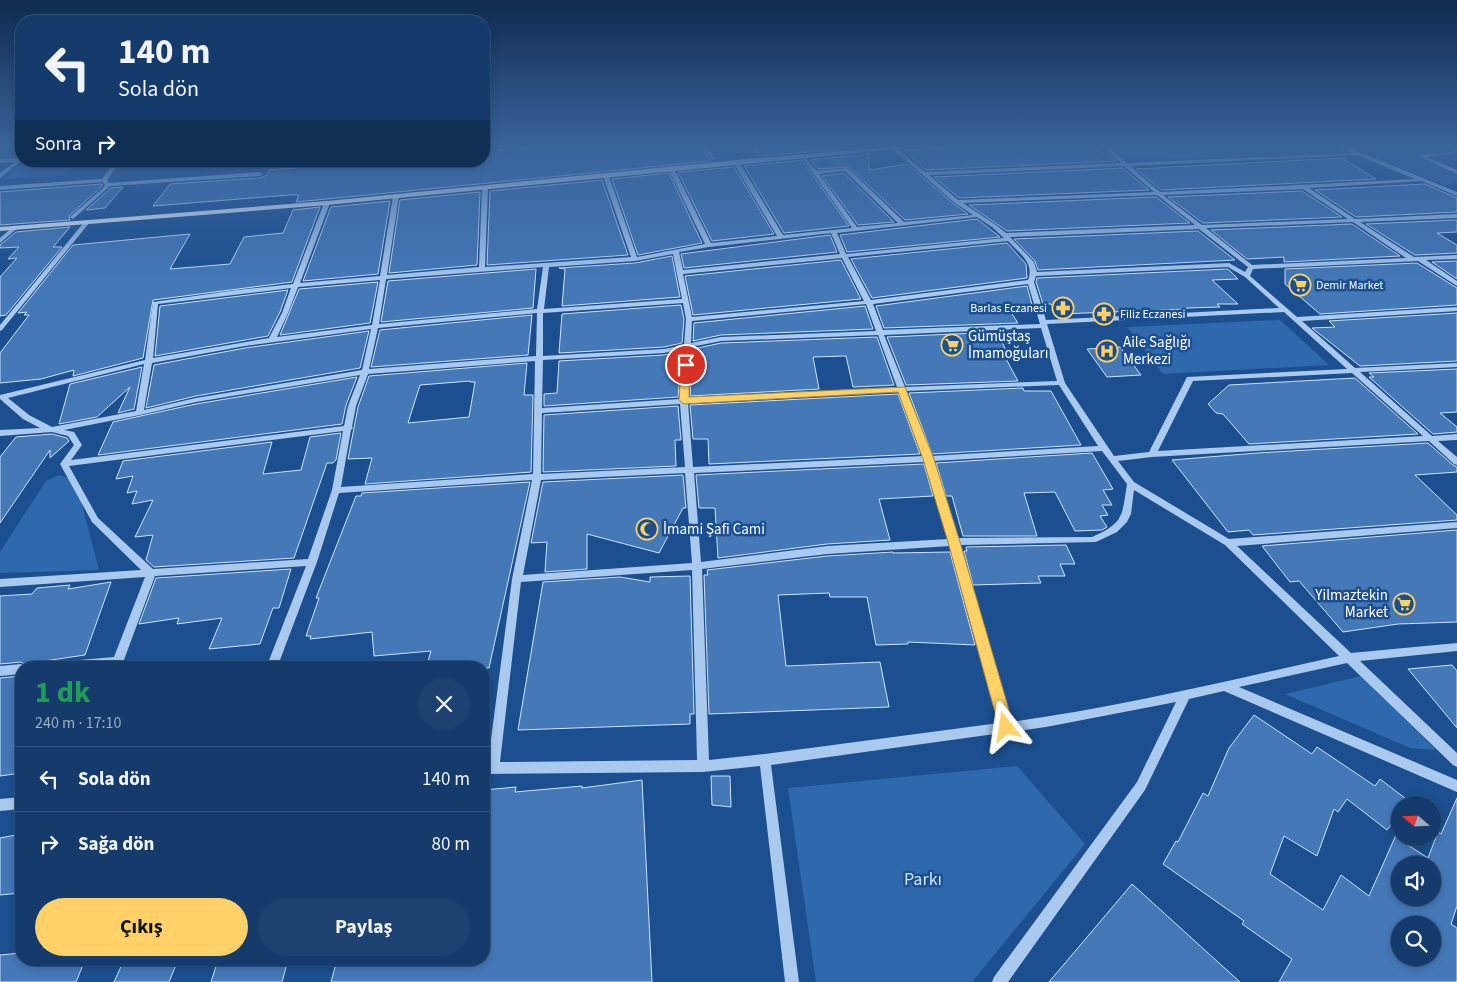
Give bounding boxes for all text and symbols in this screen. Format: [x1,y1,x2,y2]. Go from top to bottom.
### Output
text: 140 m [118,27,210,77]
icon: left [35,35,100,100]
text: Sola dön [118,73,199,105]
icon: right [92,130,120,158]
text: Sonra [35,131,82,158]
supermarket icon: Demir Market [1288,273,1312,297]
place label: Demir Market [1316,277,1383,294]
pharmacy icon: Barlas Eczanesi [1051,296,1075,320]
place label: Barlas Eczanesi [970,300,1047,317]
pharmacy icon: Filiz Eczanesi [1092,302,1116,326]
place label: Filiz Eczanesi [1120,306,1185,323]
place label: Gümüştaş İmamoğuları [968,326,1049,364]
place label: Aile Sağlığı Merkezi [1123,332,1191,370]
supermarket icon: Gümüştaş İmamoğuları [940,333,964,357]
hospital icon: Aile Sağlığı Merkezi [1095,339,1119,363]
pin [665,344,707,386]
icon: arrive [672,351,700,379]
mosque icon: İmami Şafi Cami [635,517,659,541]
place label: İmami Şafi Cami [663,519,765,540]
place label: Yilmaztekin Market [1314,585,1388,623]
supermarket icon: Yilmaztekin Market [1392,592,1416,616]
text: 1 dk [35,671,90,714]
button: close [418,678,470,730]
position arrow [979,700,1031,752]
text: 240 m · 17:10 [35,712,122,734]
icon: left [35,765,63,793]
text: Sola dön [78,766,151,793]
text: 140 m [422,766,470,793]
north arrow [1391,796,1441,846]
map controls [1391,796,1441,966]
icon: right [35,830,63,858]
text: Sağa dön [78,831,154,858]
text: 80 m [432,831,470,858]
button: sound [1391,856,1441,906]
park label: Parkı [904,867,942,892]
button: Çıkış [35,898,248,956]
button: Paylaş [258,898,470,956]
button: search [1391,916,1441,966]

